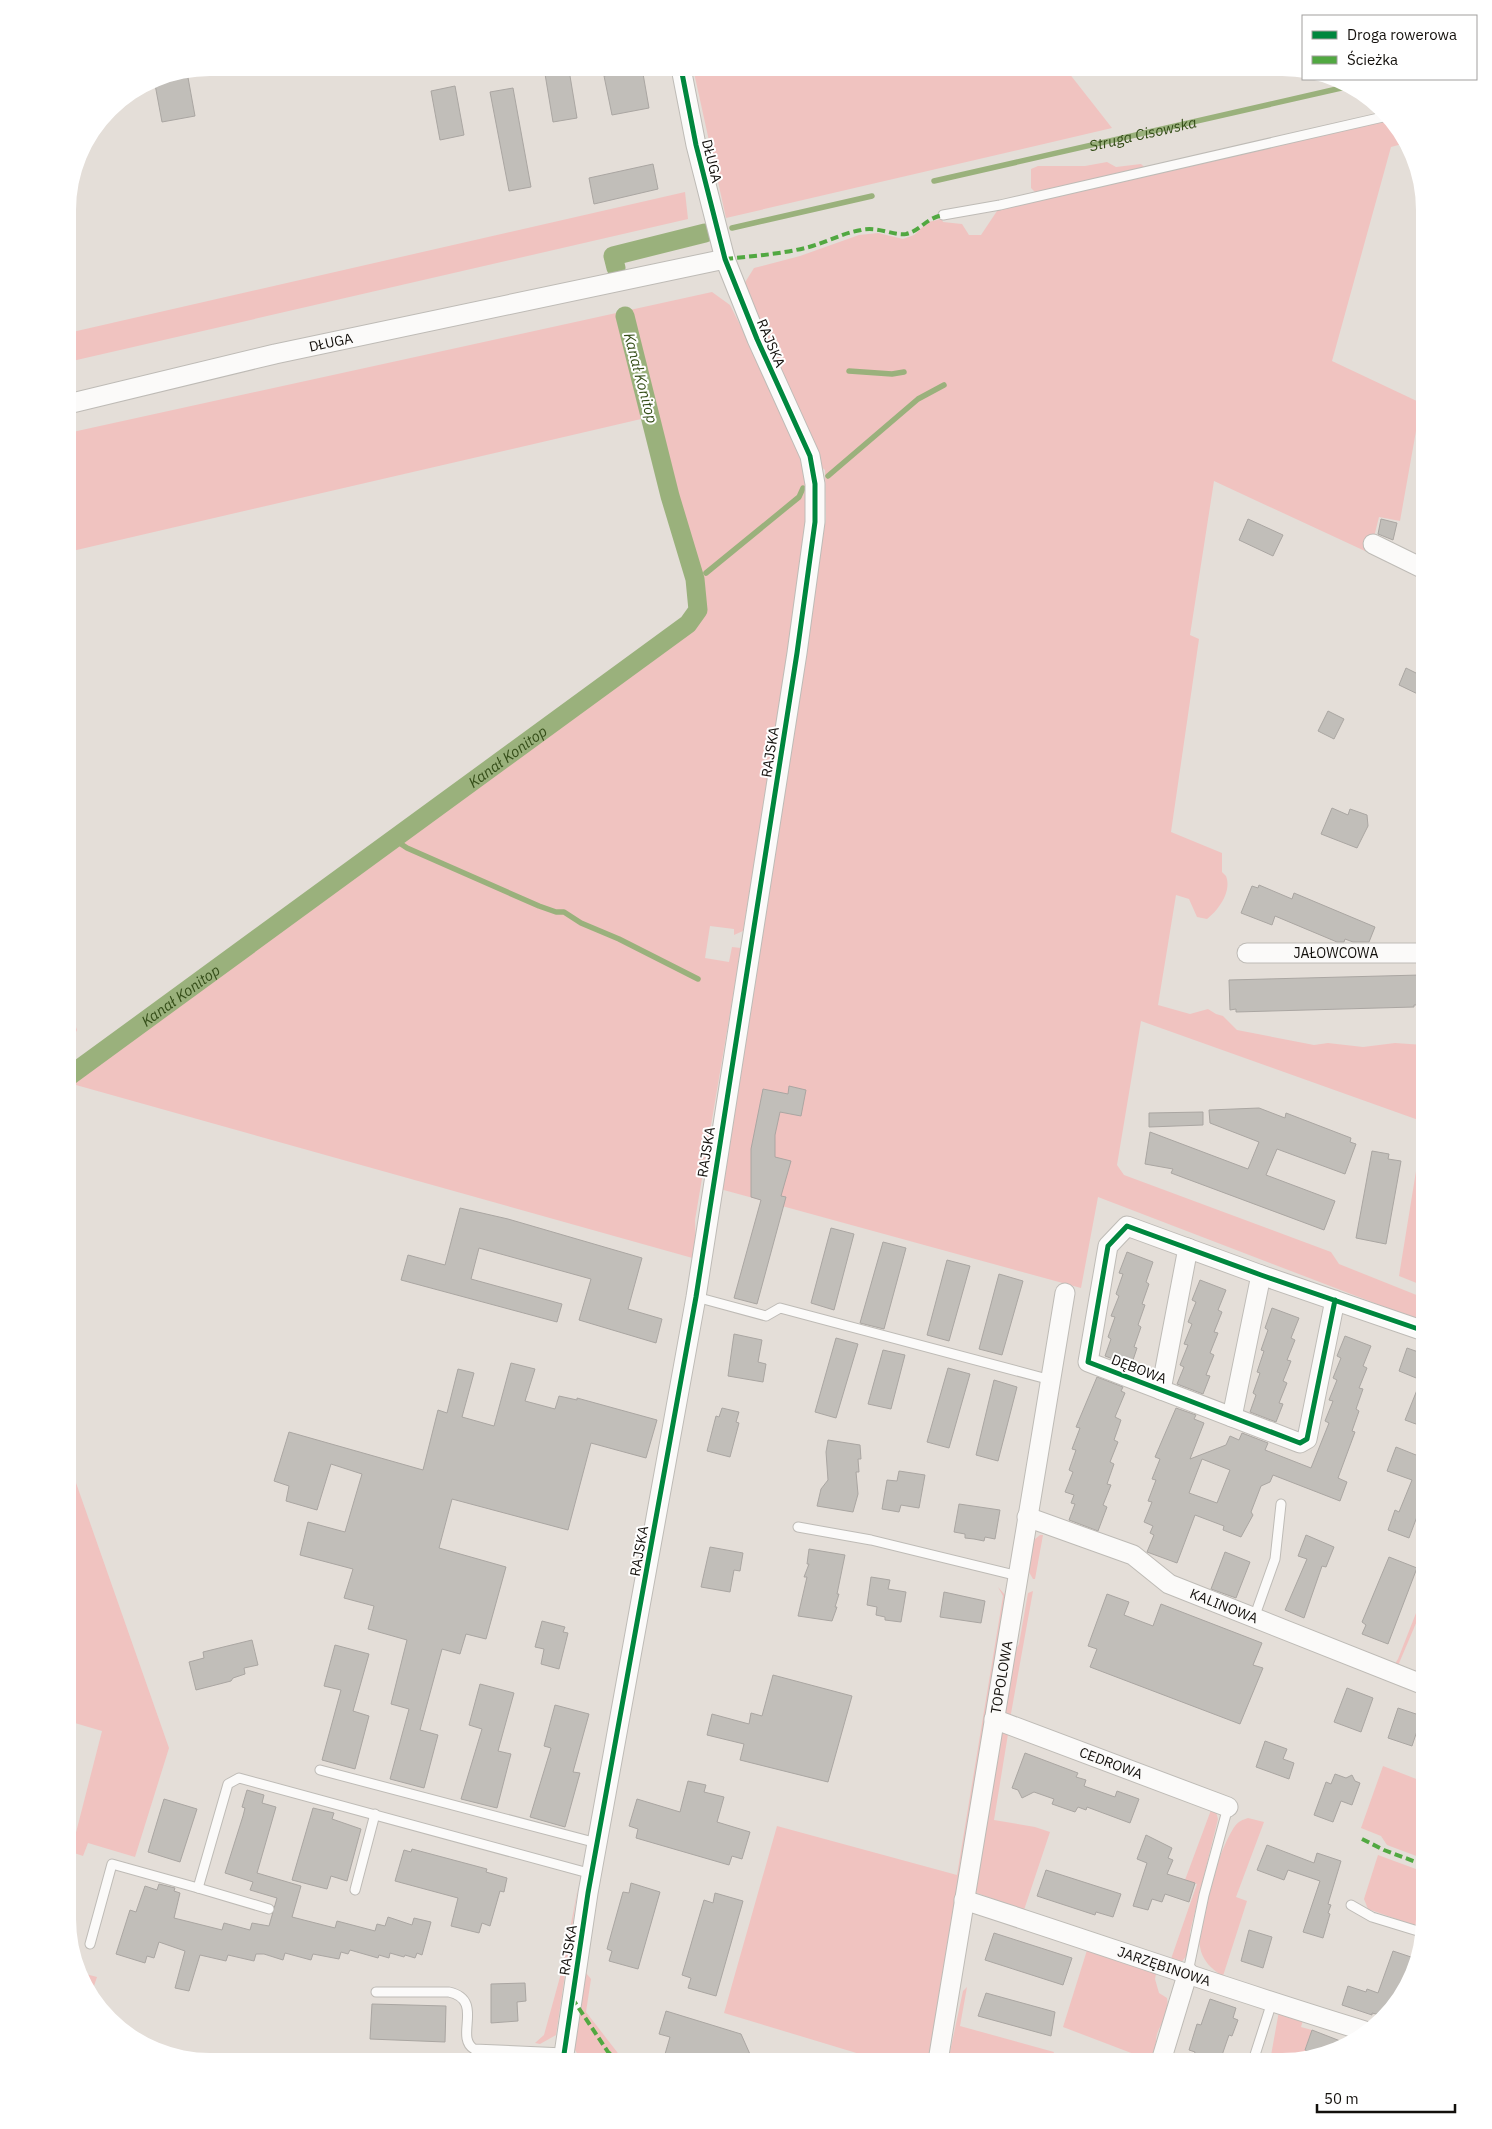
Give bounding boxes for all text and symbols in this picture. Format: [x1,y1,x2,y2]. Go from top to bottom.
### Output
legend [1302,15,1477,80]
text: Droga rowerowa [1347,25,1457,44]
text: Ścieżka [1347,50,1398,69]
water label: Struga Cisowska [1087,112,1198,155]
street label: DŁUGA [698,137,726,185]
street label: RAJSKA [753,316,789,370]
street label: DŁUGA [307,329,354,356]
water label: Kanał Konitop [620,331,662,425]
water label: Kanał Konitop [464,721,550,791]
street label: RAJSKA [757,725,783,779]
street label: JAŁOWCOWA [1294,944,1379,962]
water label: Kanał Konitop [137,960,223,1030]
street label: RAJSKA [693,1125,719,1179]
street label: DĘBOWA [1109,1350,1169,1388]
street label: RAJSKA [626,1524,652,1578]
street label: KALINOWA [1187,1584,1261,1627]
street label: TOPOLOWA [987,1639,1016,1715]
street label: CEDROWA [1077,1743,1145,1783]
street label: RAJSKA [555,1923,581,1977]
street label: JARZĘBINOWA [1115,1942,1213,1990]
scale bar [1317,2082,1454,2114]
text: 50 m [1324,2089,1359,2108]

